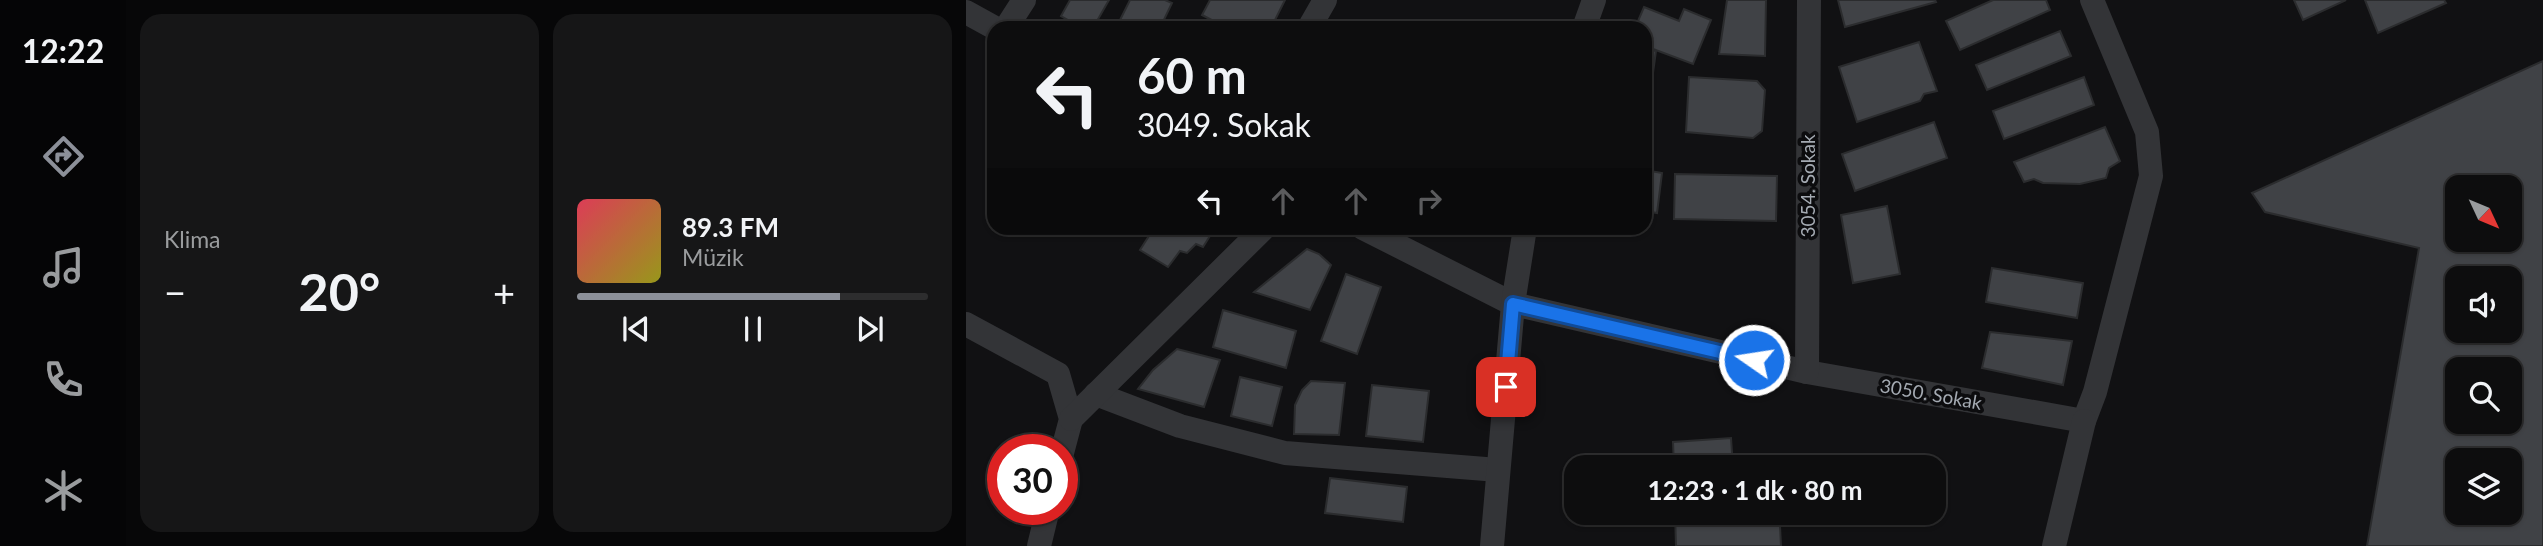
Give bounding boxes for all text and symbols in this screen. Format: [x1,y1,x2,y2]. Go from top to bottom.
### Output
text: 12:22 [22,31,104,70]
text: 60 m [1137,46,1247,104]
icon: left [1022,49,1113,140]
text: 3049. Sokak [1137,105,1311,144]
icon: directions [39,132,88,181]
street label: 3054. Sokak [1796,134,1819,238]
north arrow [2445,175,2522,252]
map controls [2445,175,2522,525]
icon: left [1191,182,1229,220]
icon: ahead [1264,182,1302,220]
icon: ahead [1337,182,1375,220]
icon: right [1410,182,1448,220]
text: 89.3 FM [682,211,779,243]
text: Klima [164,225,221,253]
icon: music [39,243,88,292]
text: Müzik [682,243,744,271]
text: 20° [299,260,380,322]
button: sound [2445,266,2522,343]
text: − [164,269,186,315]
text: + [493,269,515,315]
icon: previous [617,310,655,348]
icon: pause [734,310,772,348]
icon: next [851,310,889,348]
position arrow [1717,323,1791,397]
icon: phone [39,355,88,404]
pin [1476,357,1536,417]
button: search [2445,357,2522,434]
icon: arrive [1487,368,1525,406]
street label: 3050. Sokak [1878,373,1984,414]
speed limit sign: 30 [987,434,1078,525]
button: layers [2445,448,2522,525]
icon: climate [39,466,88,515]
text: 12:23 · 1 dk · 80 m [1648,474,1862,506]

